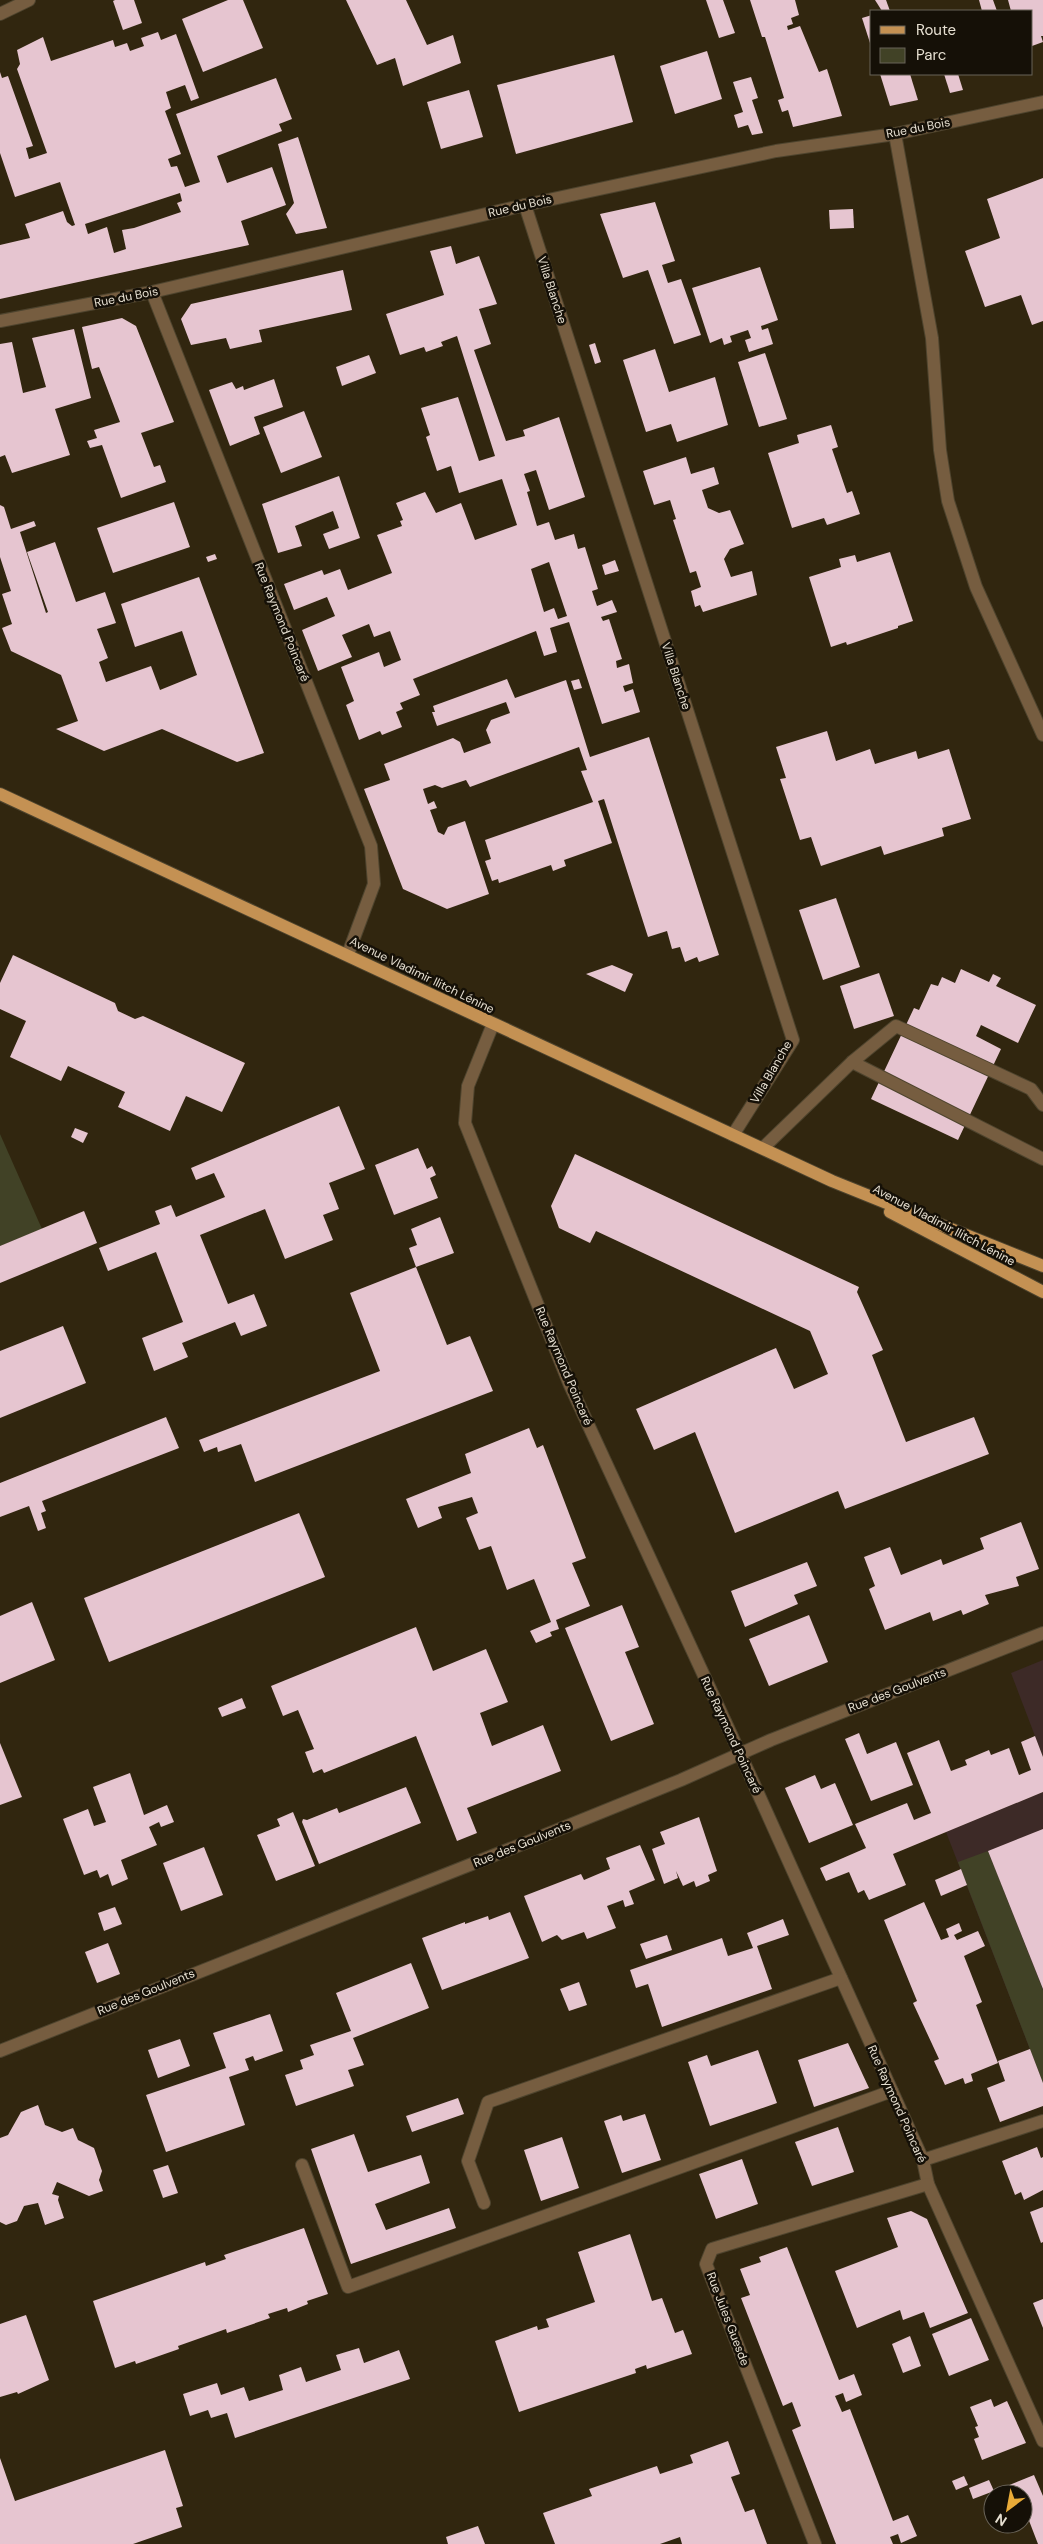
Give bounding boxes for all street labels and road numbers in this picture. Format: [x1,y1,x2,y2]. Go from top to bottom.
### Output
street label: Rue du Bois [885,114,951,142]
street label: Rue du Bois [487,191,553,221]
street label: Villa Blanche [534,254,570,326]
street label: Rue du Bois [93,283,159,311]
street label: Rue Raymond Poincaré [251,560,313,684]
street label: Villa Blanche [658,640,694,712]
street label: Avenue Vladimir Ilitch Lénine [347,933,497,1017]
street label: Villa Blanche [747,1038,795,1106]
street label: Avenue Vladimir Ilitch Lénine [870,1181,1018,1269]
street label: Rue Raymond Poincaré [532,1304,596,1428]
street label: Rue des Goulvents [846,1664,948,1716]
street label: Rue Raymond Poincaré [697,1674,765,1796]
street label: Rue des Goulvents [471,1817,573,1871]
street label: Rue des Goulvents [95,1965,197,2019]
street label: Rue Raymond Poincaré [864,2043,930,2166]
street label: Rue Jules Guesde [703,2270,753,2368]

